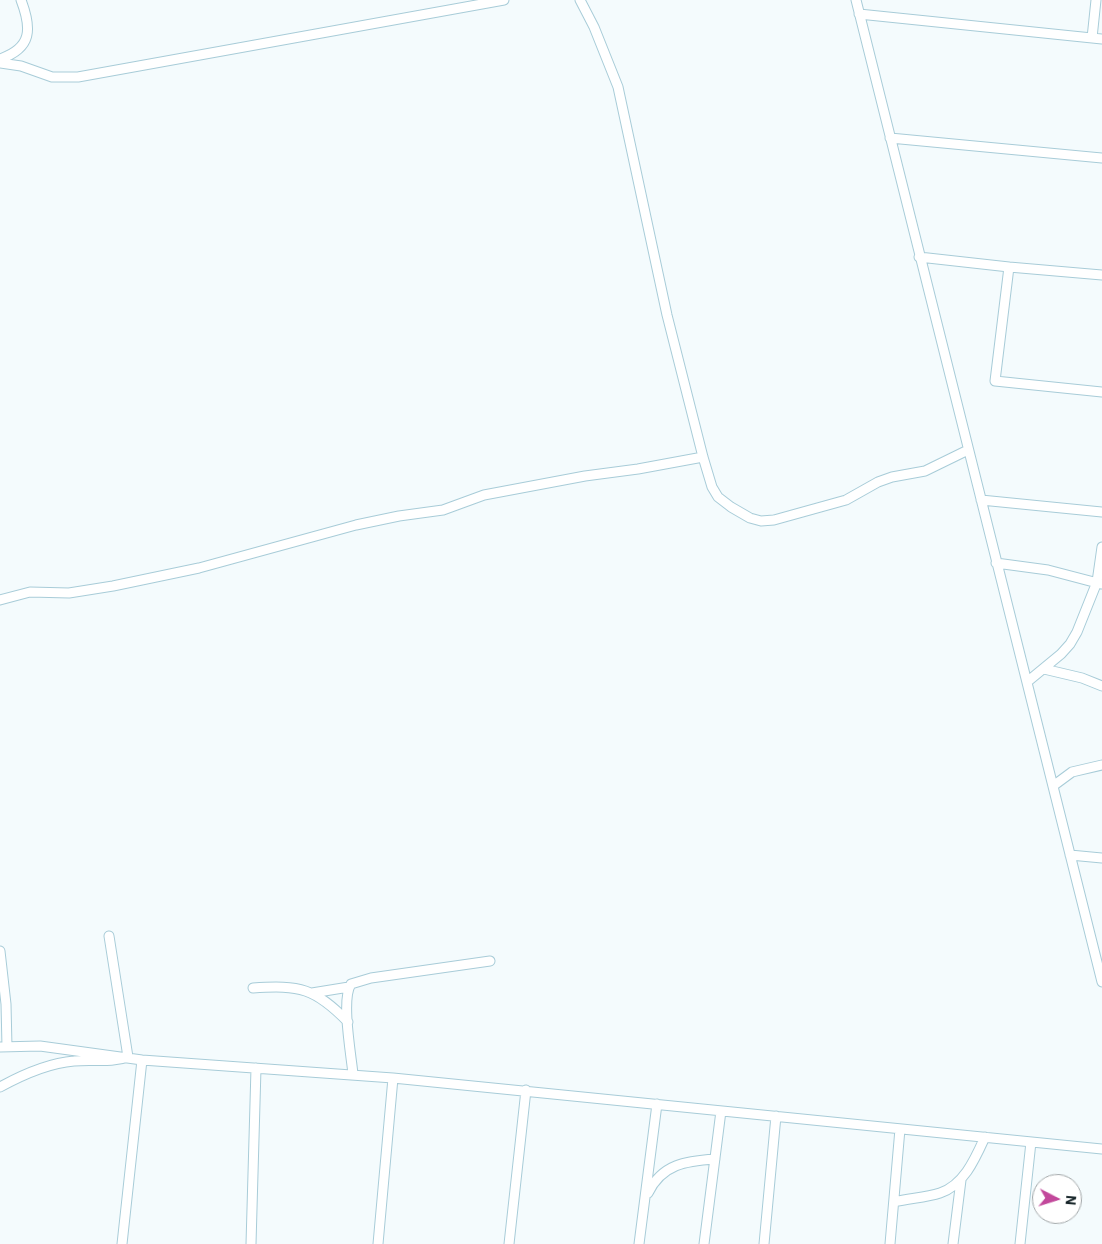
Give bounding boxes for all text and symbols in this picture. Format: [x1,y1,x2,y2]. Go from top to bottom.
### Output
north arrow [1032,1174,1082,1224]
text: N [1062,1194,1080,1206]

